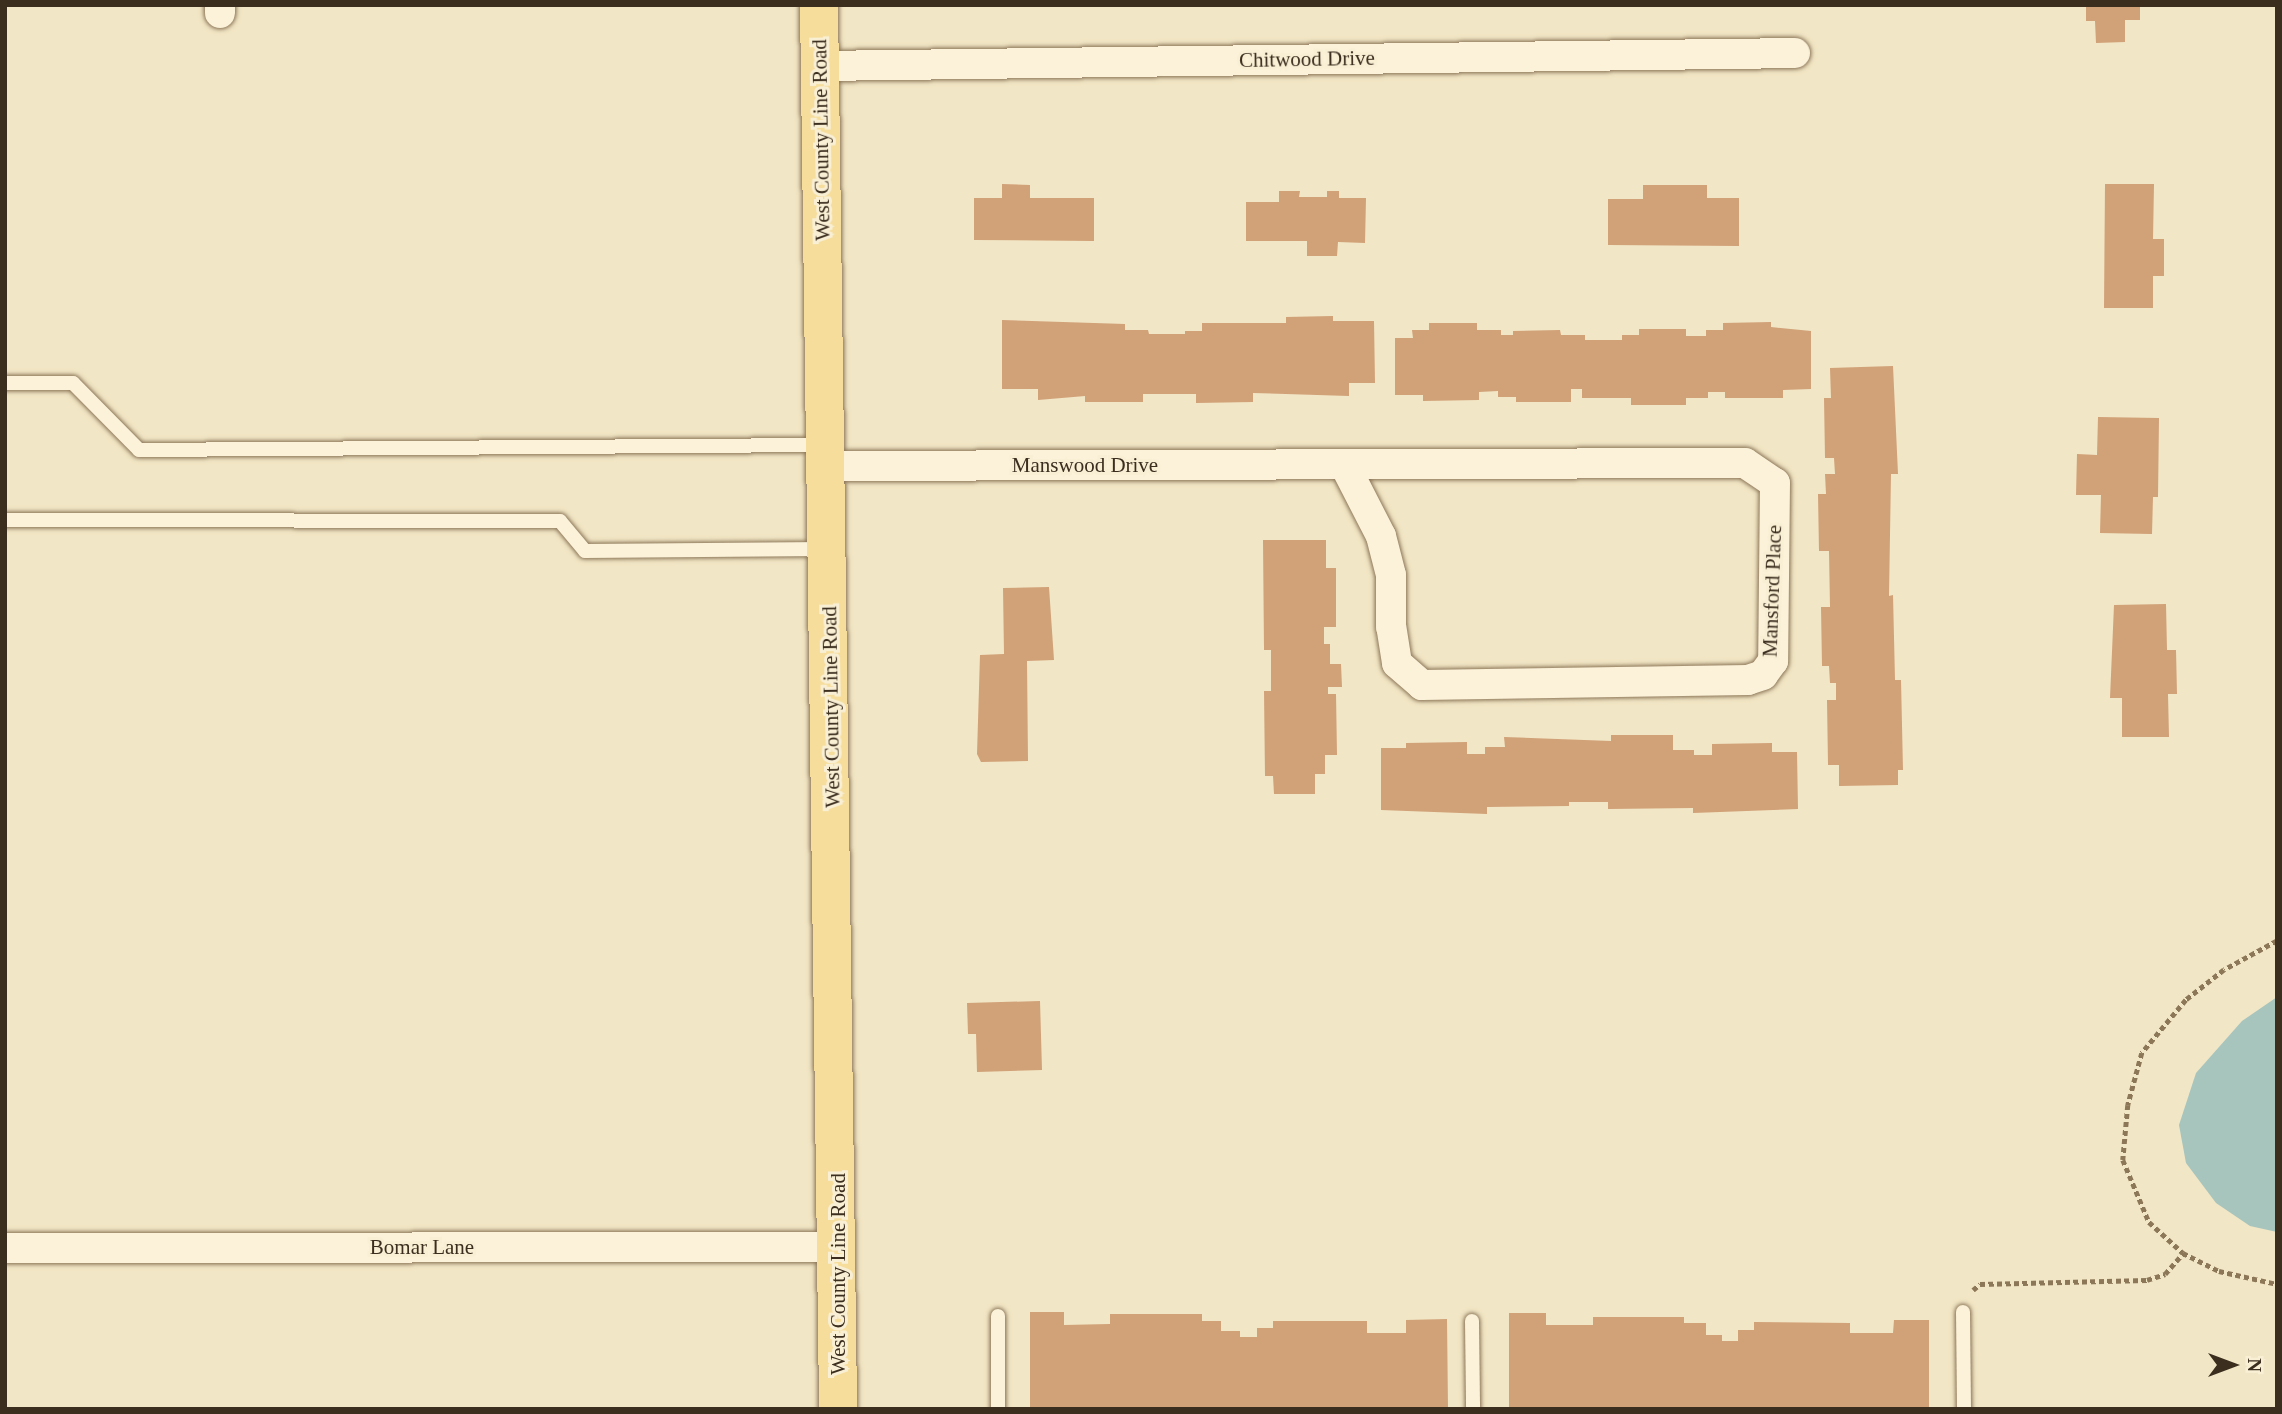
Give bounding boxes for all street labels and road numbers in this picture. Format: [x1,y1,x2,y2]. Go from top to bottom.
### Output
street label: West County Line Road [807,39,835,241]
street label: Chitwood Drive [1239,45,1375,73]
street label: Manswood Drive [1012,452,1158,478]
street label: Mansford Place [1757,524,1787,658]
street label: West County Line Road [817,606,845,808]
street label: West County Line Road [825,1173,851,1375]
street label: Bomar Lane [370,1234,474,1260]

